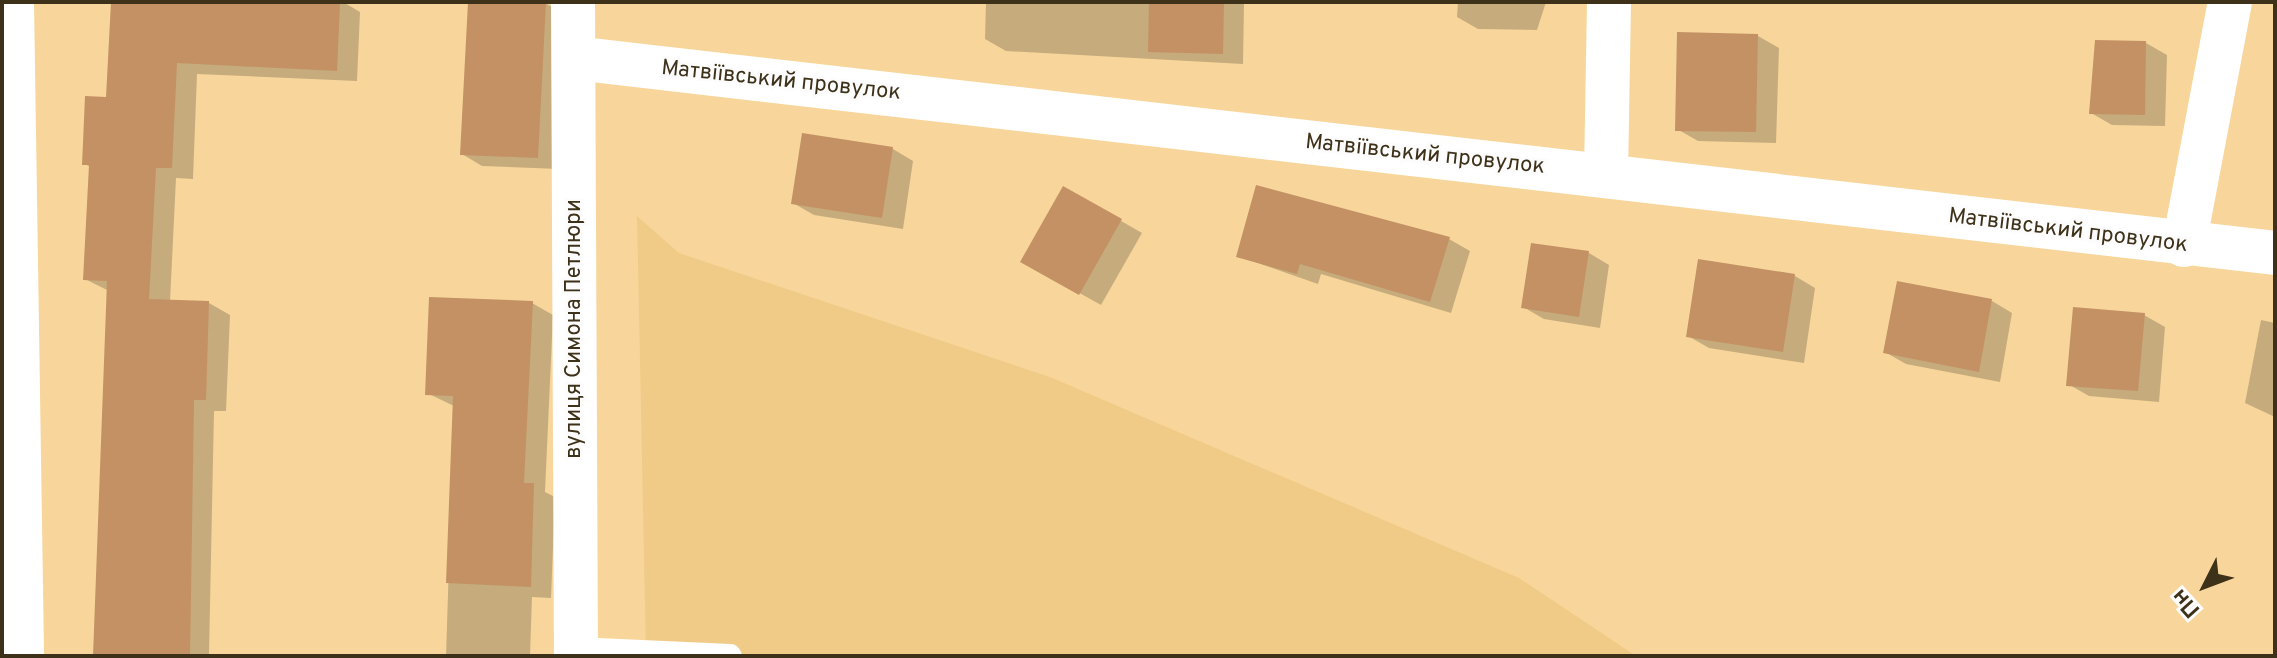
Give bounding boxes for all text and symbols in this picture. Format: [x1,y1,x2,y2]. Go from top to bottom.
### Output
street label: Матвіївський провулок [660,55,902,107]
street label: Матвіївський провулок [1304,129,1546,181]
street label: вулиця Симона Петлюри [562,199,588,459]
street label: Матвіївський провулок [1947,203,2189,259]
north arrow [2165,546,2245,626]
text: Пн [2167,582,2207,622]

